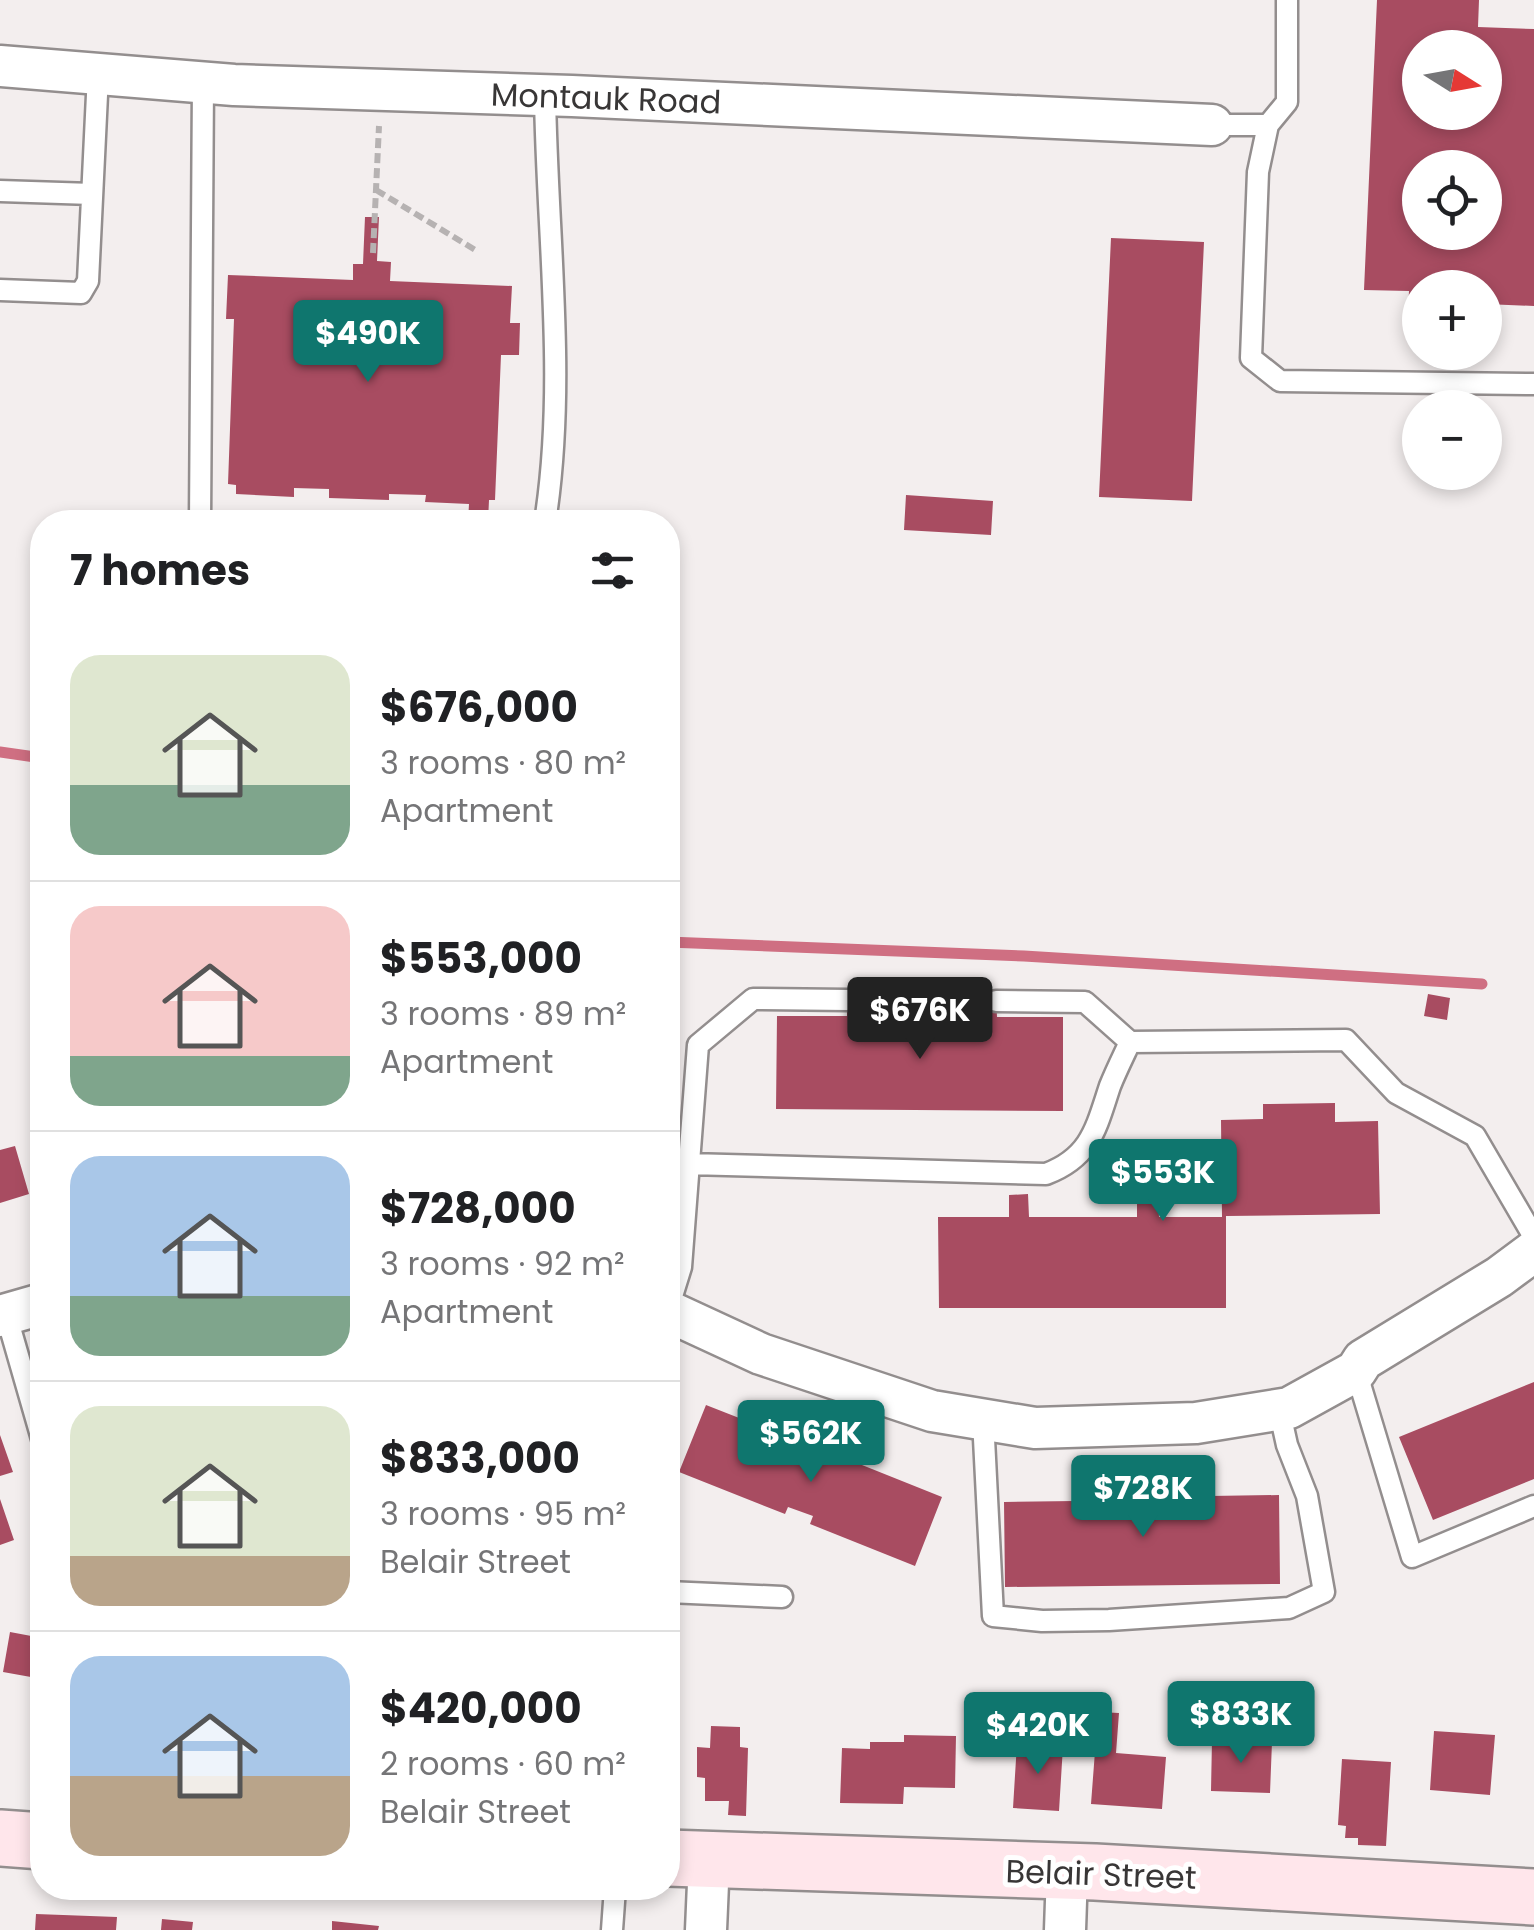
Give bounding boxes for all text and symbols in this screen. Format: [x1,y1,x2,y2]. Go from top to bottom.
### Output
north arrow [1402,30,1502,130]
map controls [1402,30,1502,490]
street label: Montauk Road [490,71,722,125]
button: locate [1402,150,1502,250]
button: + [1402,270,1502,370]
pin: $490K [298,300,438,385]
text: $490K [315,310,421,355]
button: − [1402,390,1502,490]
text: 7 homes [70,541,250,600]
icon: filters [585,543,640,598]
text: $676,000 [380,678,578,737]
icon: home [150,695,270,815]
text: 3 rooms · 80 m² [380,740,626,785]
text: Apartment [380,788,553,833]
text: $553,000 [380,929,582,988]
icon: home [150,946,270,1066]
pin: $676K [850,977,990,1062]
text: $676K [869,987,971,1032]
text: 3 rooms · 89 m² [380,991,626,1036]
text: Apartment [380,1039,553,1084]
pin: $553K [1093,1139,1233,1224]
text: $553K [1111,1149,1215,1194]
text: $728,000 [380,1179,576,1238]
icon: home [150,1196,270,1316]
text: 3 rooms · 92 m² [380,1241,624,1286]
text: Apartment [380,1289,553,1334]
pin: $562K [741,1400,881,1485]
text: $562K [760,1410,862,1455]
text: $833,000 [380,1429,580,1488]
icon: home [150,1446,270,1566]
pin: $728K [1073,1455,1213,1540]
text: $728K [1093,1465,1193,1510]
text: 3 rooms · 95 m² [380,1491,626,1536]
text: Belair Street [380,1539,571,1584]
text: $420,000 [380,1679,582,1738]
pin: $833K [1171,1681,1311,1766]
text: $833K [1190,1691,1292,1736]
pin: $420K [968,1692,1108,1777]
icon: home [150,1696,270,1816]
text: $420K [986,1702,1090,1747]
text: 2 rooms · 60 m² [380,1741,626,1786]
text: Belair Street [380,1789,571,1834]
street label: Belair Street [1005,1848,1197,1900]

